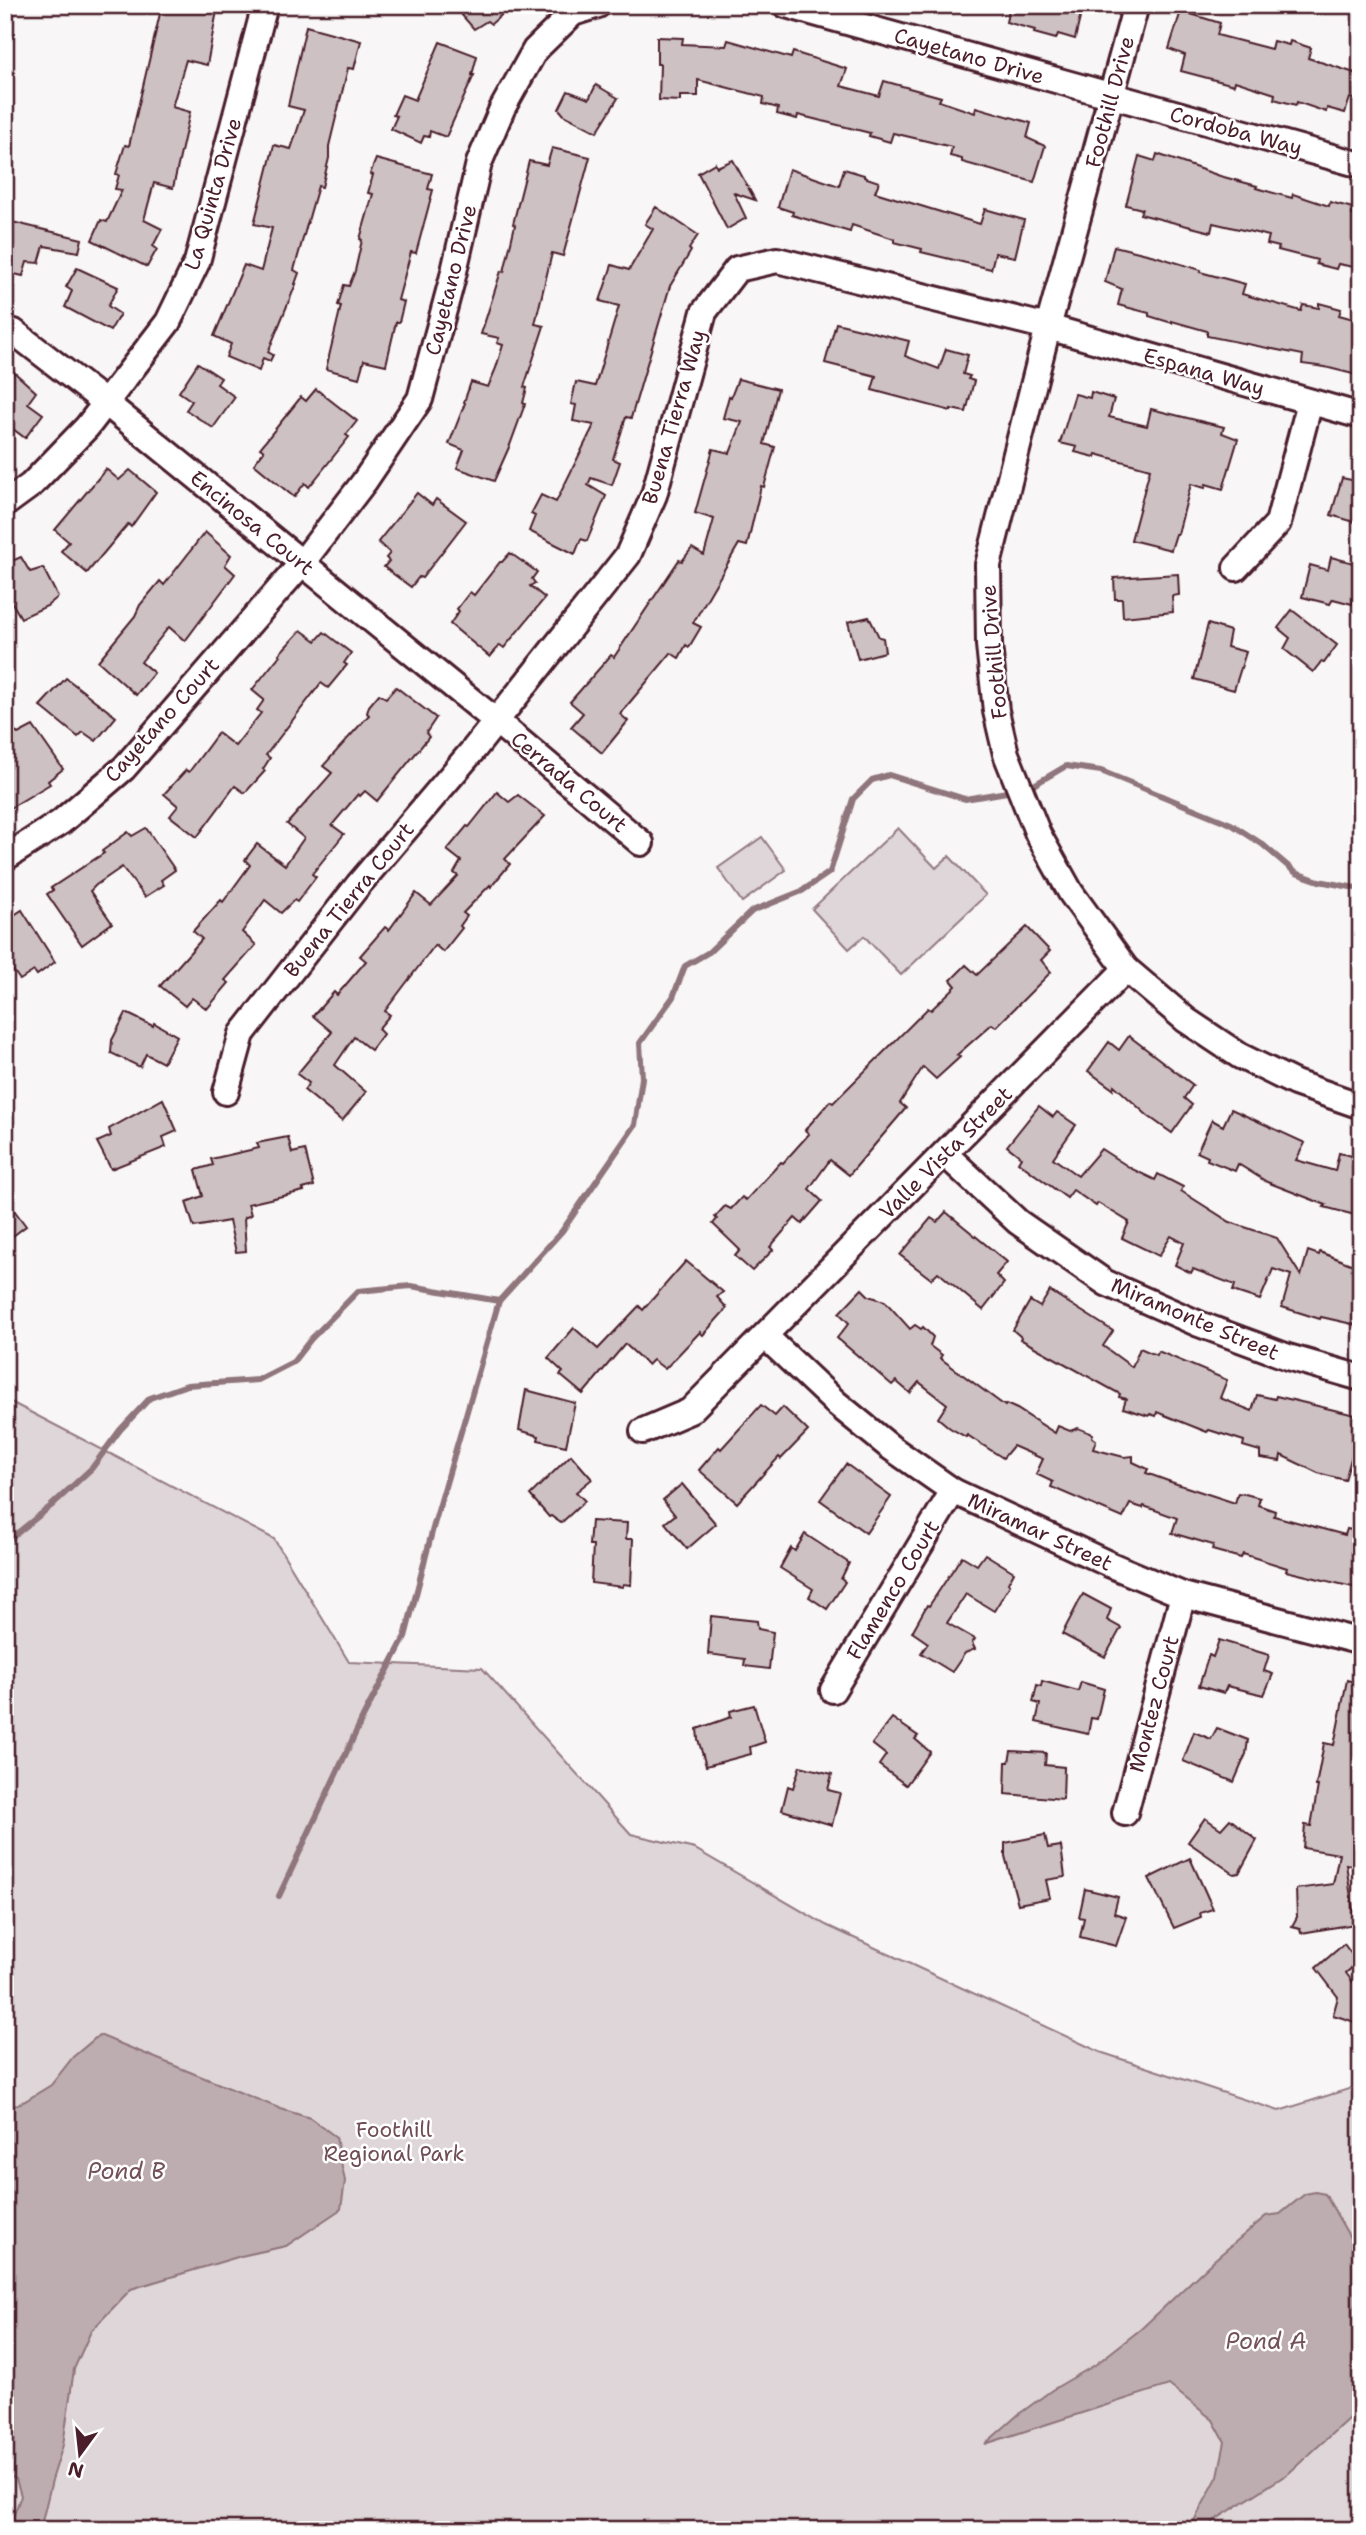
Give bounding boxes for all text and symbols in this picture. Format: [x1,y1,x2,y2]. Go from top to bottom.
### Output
street label: Cayetano Drive [891,21,1047,91]
street label: Foothill Drive [1079,33,1141,171]
street label: Cordoba Way [1167,100,1305,162]
street label: La Quinta Drive [178,115,248,273]
street label: Cayetano Drive [419,202,483,358]
street label: Buena Tierra Way [636,326,712,508]
street label: Espana Way [1140,341,1268,403]
street label: Encinosa Court [184,464,320,582]
street label: Foothill Drive [974,584,1014,720]
street label: Cayetano Court [98,652,226,788]
street label: Cerrada Court [505,725,633,839]
street label: Buena Tierra Court [278,816,420,984]
street label: Valle Vista Street [873,1080,1019,1226]
street label: Miramonte Street [1107,1271,1283,1367]
street label: Miramar Street [963,1486,1117,1578]
street label: Flamenco Court [840,1515,946,1665]
street label: Montez Court [1122,1632,1186,1776]
park label: Foothill Regional Park [324,2116,464,2168]
water label: Pond B [87,2156,166,2186]
water label: Pond A [1226,2326,1306,2356]
north arrow [46,2420,116,2490]
text: N [65,2456,86,2484]

